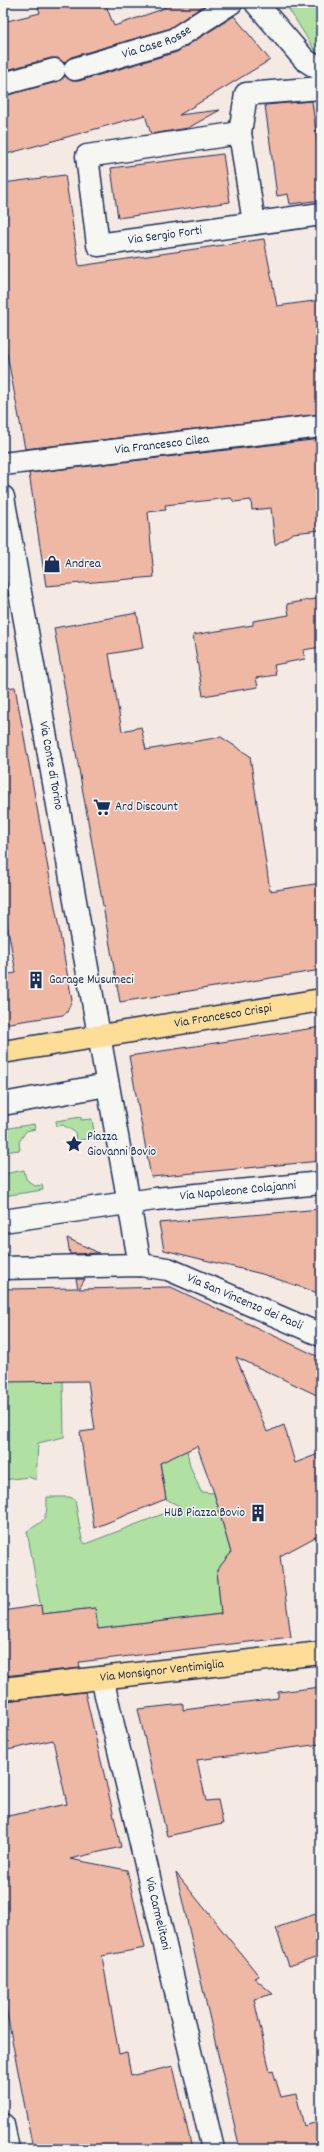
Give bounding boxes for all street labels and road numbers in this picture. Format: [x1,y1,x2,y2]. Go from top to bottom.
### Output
street label: Via Case Rosse [120,21,196,64]
street label: Via Sergio Forti [127,221,204,250]
street label: Via Francesco Cilea [114,430,211,460]
street label: Via Conte di Torino [34,720,68,812]
street label: Via Francesco Crispi [173,999,274,1033]
street label: Via Napoleone Colajanni [179,1176,298,1206]
street label: Via San Vincenzo dei Paoli [184,1269,306,1336]
street label: Via Monsignor Ventimiglia [99,1654,226,1687]
street label: Via Carmelitani [140,1875,175,1953]

